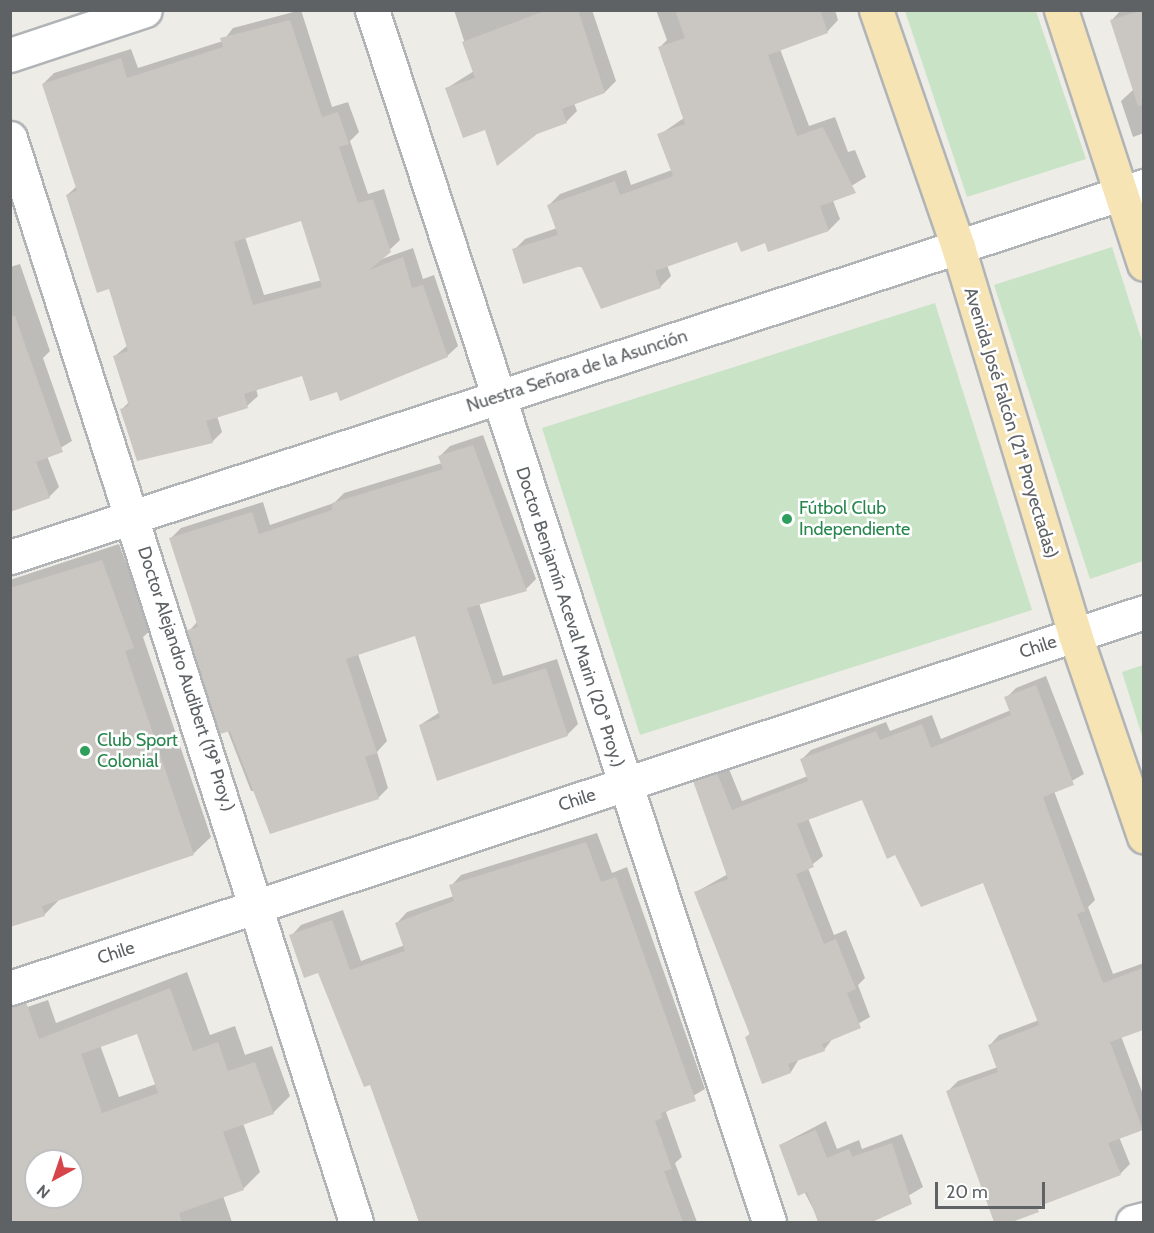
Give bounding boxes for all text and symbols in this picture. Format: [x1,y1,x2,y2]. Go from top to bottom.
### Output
street label: Avenida José Falcón (21ª Proyectadas) [959,285,1063,561]
street label: Nuestra Señora de la Asunción [464,325,690,417]
street label: Doctor Benjamín Aceval Marin (20ª Proy.) [511,464,629,770]
place label: Fútbol Club Independiente [799,498,910,540]
marker: Fútbol Club Independiente [780,512,794,526]
street label: Doctor Alejandro Audibert (19ª Proy.) [133,544,239,814]
street label: Chile [1017,631,1059,663]
place label: Club Sport Colonial [97,730,178,772]
marker: Club Sport Colonial [78,744,92,758]
street label: Chile [556,784,598,816]
street label: Chile [95,937,137,969]
north arrow [24,1149,84,1209]
scale bar [938,1170,1048,1208]
text: N [33,1181,54,1203]
text: 20 m [946,1181,988,1203]

